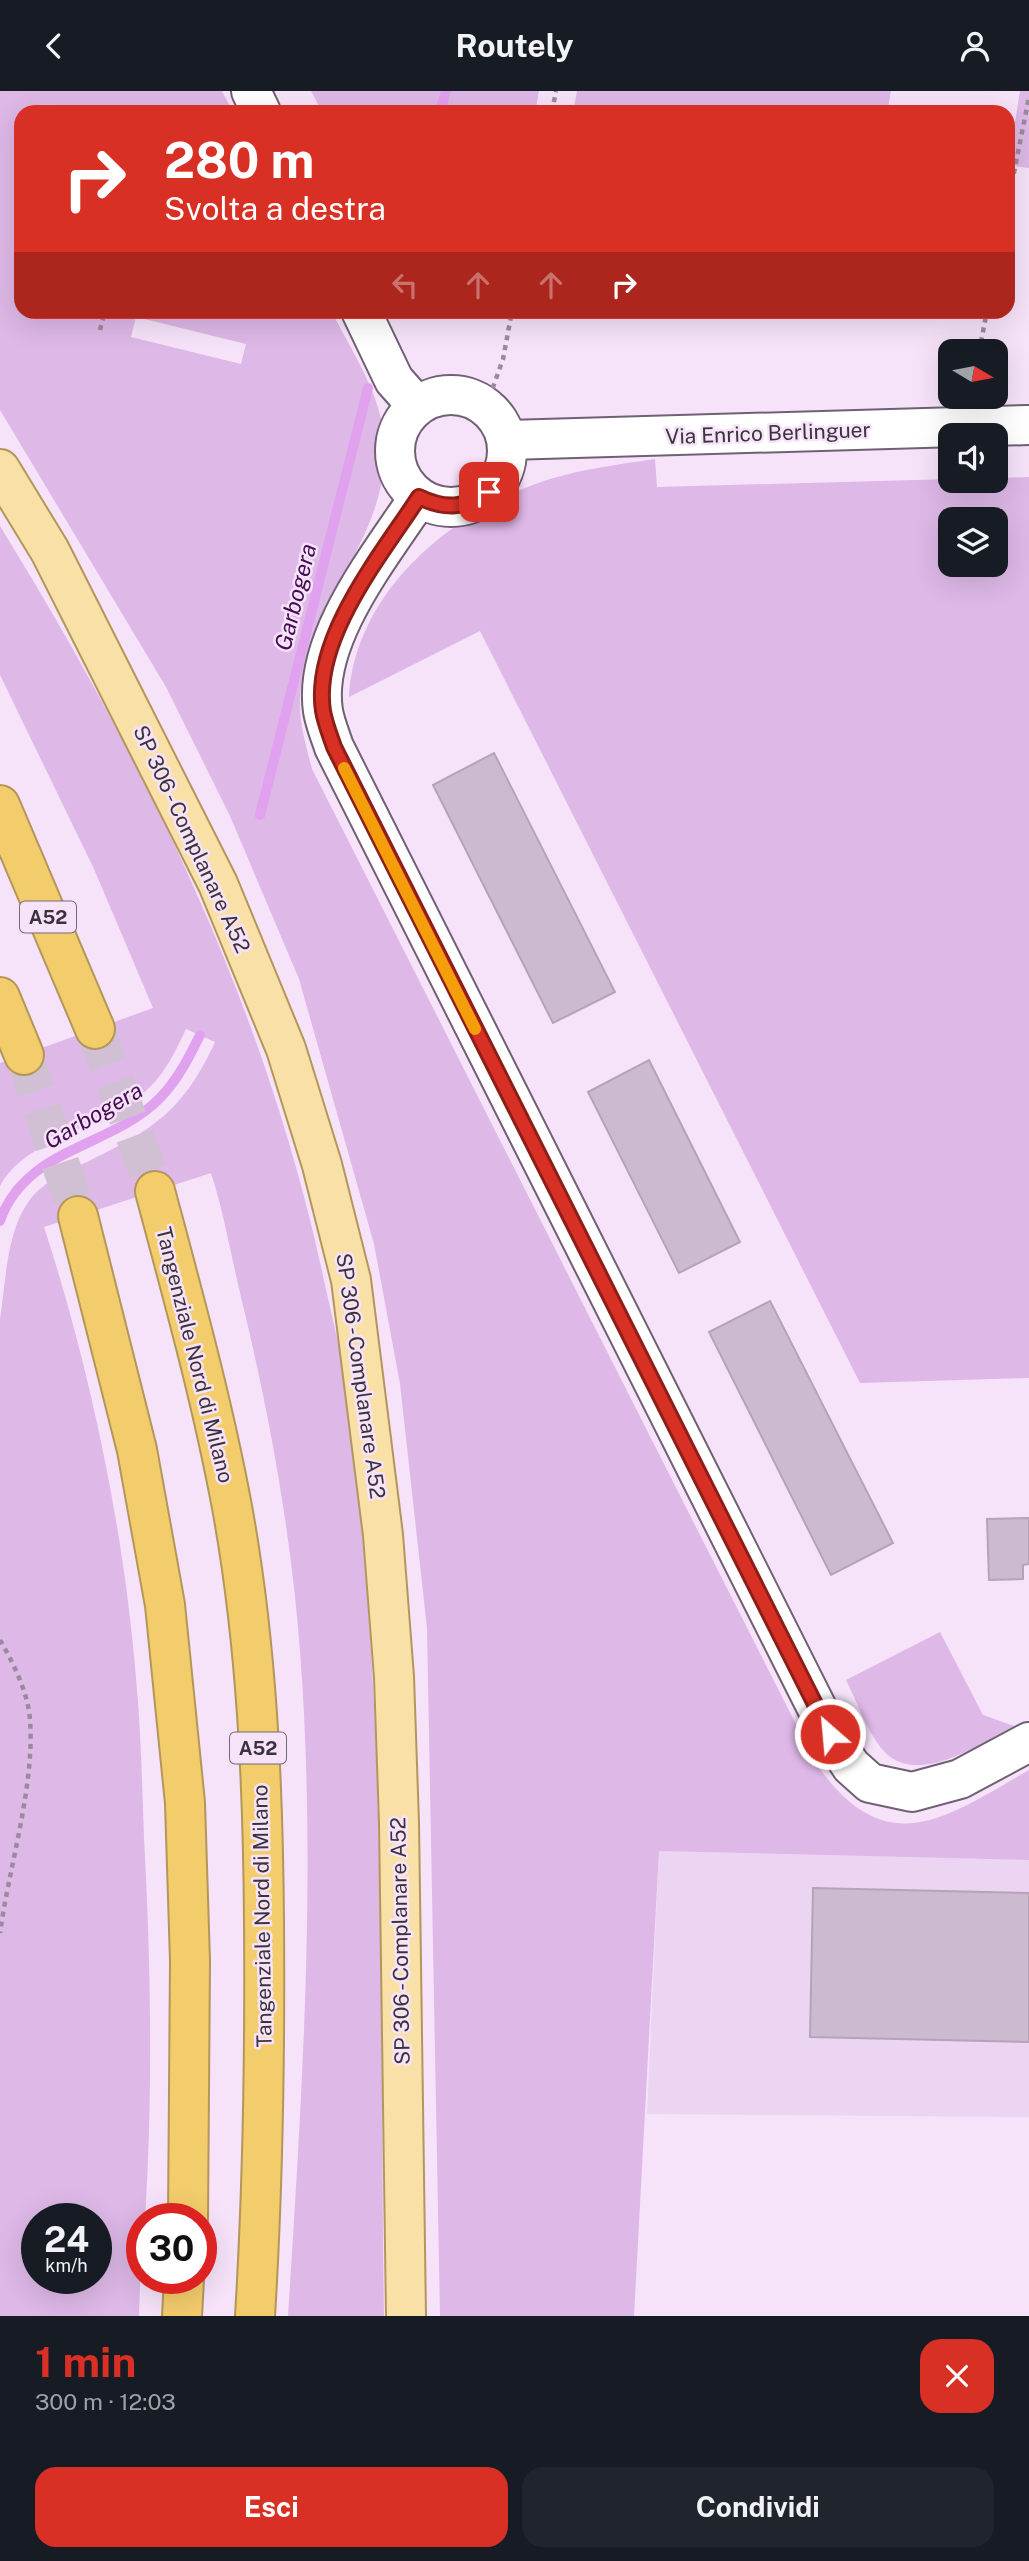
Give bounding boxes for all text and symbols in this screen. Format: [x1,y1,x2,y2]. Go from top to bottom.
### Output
icon: back [35,27,73,65]
text: Routely [456,27,574,64]
icon: person [956,27,994,65]
text: 280 m [164,131,314,189]
icon: right [49,133,140,224]
text: Svolta a destra [164,190,386,227]
icon: left [386,266,424,304]
icon: ahead [459,266,497,304]
icon: ahead [532,266,570,304]
icon: right [605,266,643,304]
north arrow [938,339,1008,409]
map controls [938,339,1008,577]
street label: Via Enrico Berlinguer [665,417,871,449]
button: sound [938,423,1008,493]
pin [459,462,519,522]
icon: arrive [470,473,508,511]
button: layers [938,507,1008,577]
water label: Garbogera [269,541,321,653]
street label: SP 306 - Complanare A52 [128,721,256,957]
road number: A52 [20,901,76,933]
water label: Garbogera [39,1076,147,1154]
street label: Tangenziale Nord di Milano [151,1224,239,1486]
street label: SP 306 - Complanare A52 [331,1251,391,1501]
position arrow [793,1697,867,1771]
road number: A52 [230,1733,286,1763]
street label: Tangenziale Nord di Milano [247,1784,277,2048]
street label: SP 306 - Complanare A52 [385,1817,415,2065]
speed limit sign: 30 [126,2203,217,2294]
text: 24 [44,2219,89,2260]
text: km/h [45,2255,88,2276]
text: 1 min [35,2337,136,2386]
button: close [920,2339,994,2413]
text: 300 m · 12:03 [35,2388,176,2415]
button: Esci [35,2467,508,2547]
button: Condividi [522,2467,994,2547]

